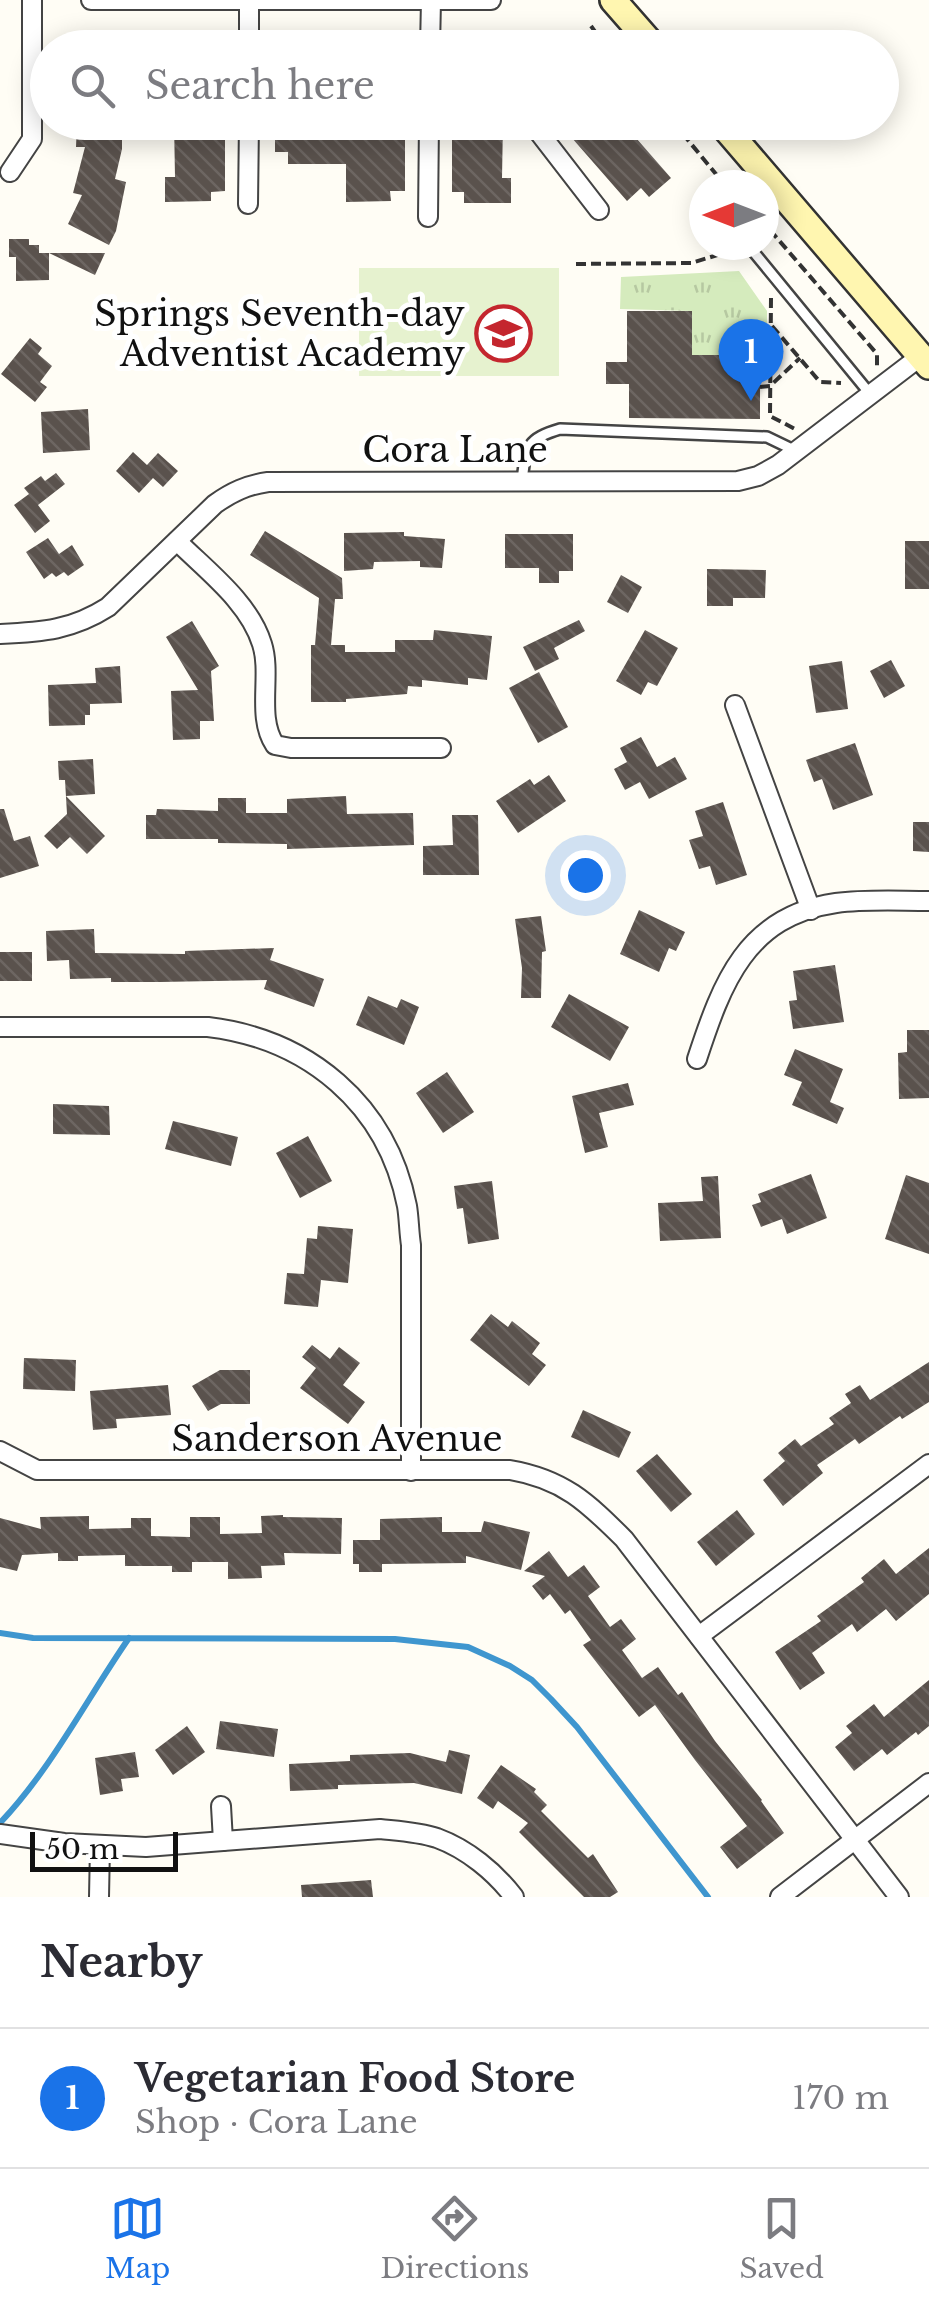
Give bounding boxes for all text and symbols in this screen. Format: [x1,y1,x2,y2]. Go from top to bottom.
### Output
search box [30,30,899,140]
icon: search [65,58,120,113]
text: Search here [145,62,375,109]
north arrow [689,170,779,260]
place label: Springs Seventh-day Adventist Academy [94,292,465,375]
school or university icon: Springs Seventh-day Adventist Academy [474,303,534,363]
pin: 1 [718,318,784,401]
street label: Cora Lane [362,428,548,471]
your location [560,850,611,901]
street label: Sanderson Avenue [171,1417,503,1460]
scale bar [30,1827,178,1872]
text: 50 m [45,1832,119,1867]
text: Nearby [40,1936,203,1988]
text: Vegetarian Food Store [135,2055,575,2102]
text: 1 [66,2078,79,2118]
text: 170 m [792,2078,889,2118]
text: Shop · Cora Lane [135,2102,418,2142]
tab: Map [105,2191,170,2286]
tab: Directions [380,2191,529,2286]
tab: Saved [739,2191,824,2286]

